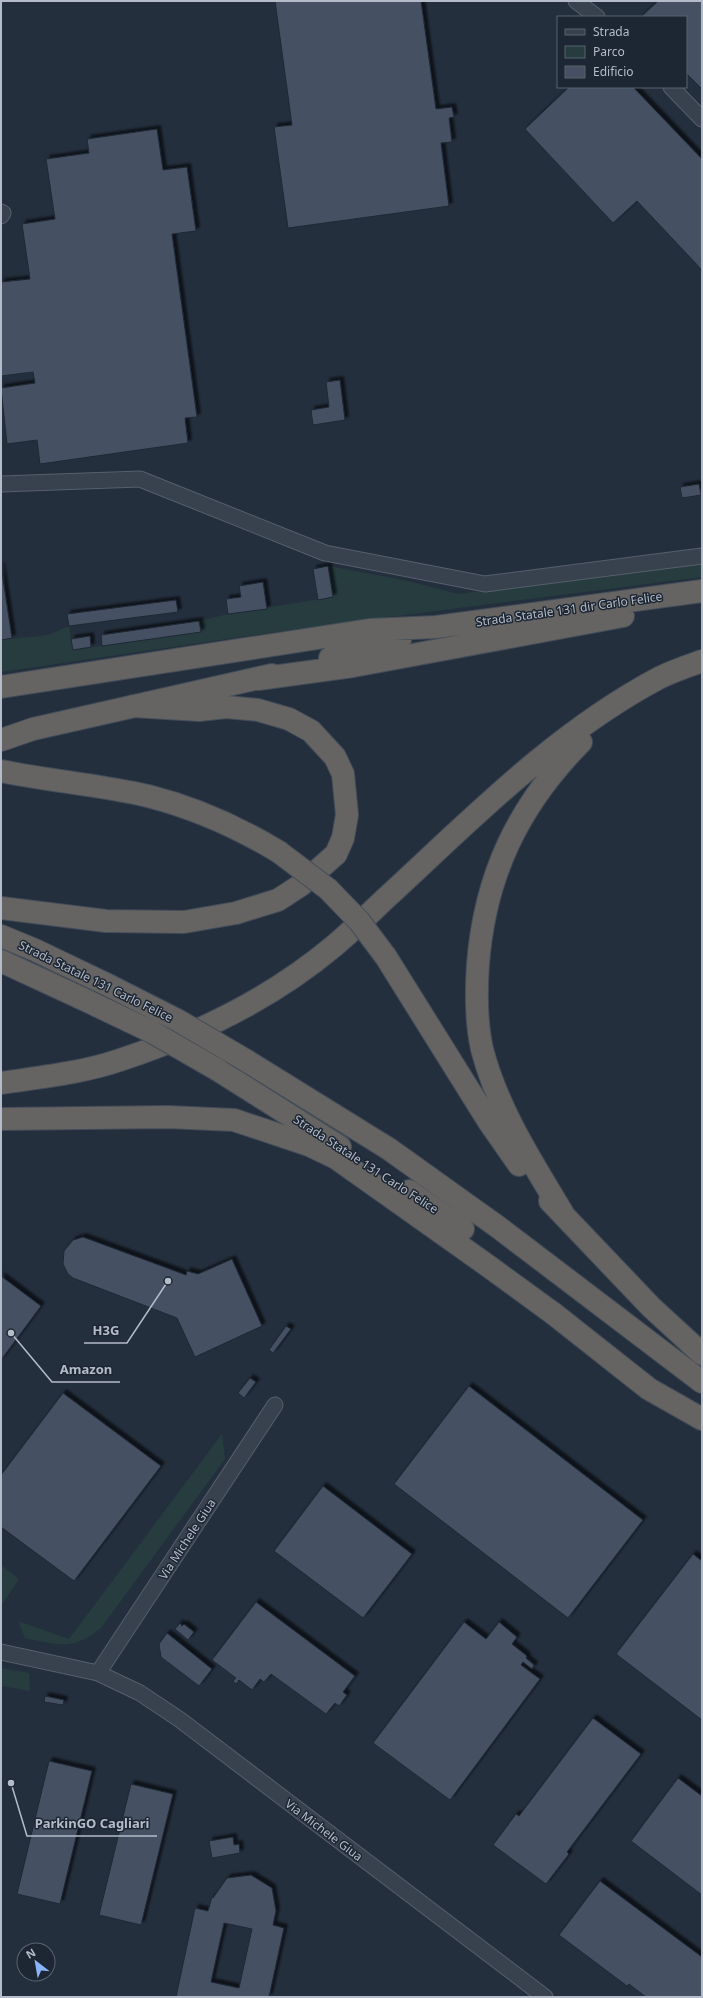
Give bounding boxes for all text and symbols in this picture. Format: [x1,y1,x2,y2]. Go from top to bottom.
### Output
legend [557,16,687,88]
text: Strada [593,23,629,40]
text: Parco [593,43,625,60]
text: Edificio [593,63,634,80]
street label: Strada Statale 131 dir Carlo Felice [475,587,664,631]
street label: Strada Statale 131 Carlo Felice [16,936,176,1026]
street label: Strada Statale 131 Carlo Felice [290,1111,442,1217]
callout: H3G [84,1318,127,1343]
text: H3G [93,1321,119,1339]
callout: Amazon [52,1357,120,1382]
text: Amazon [60,1360,112,1378]
street label: Via Michele Giua [155,1495,219,1583]
street label: Via Michele Giua [282,1795,366,1865]
callout: ParkinGO Cagliari [27,1811,157,1836]
text: ParkinGO Cagliari [35,1814,149,1832]
north arrow [16,1942,56,1982]
text: N [23,1944,38,1962]

